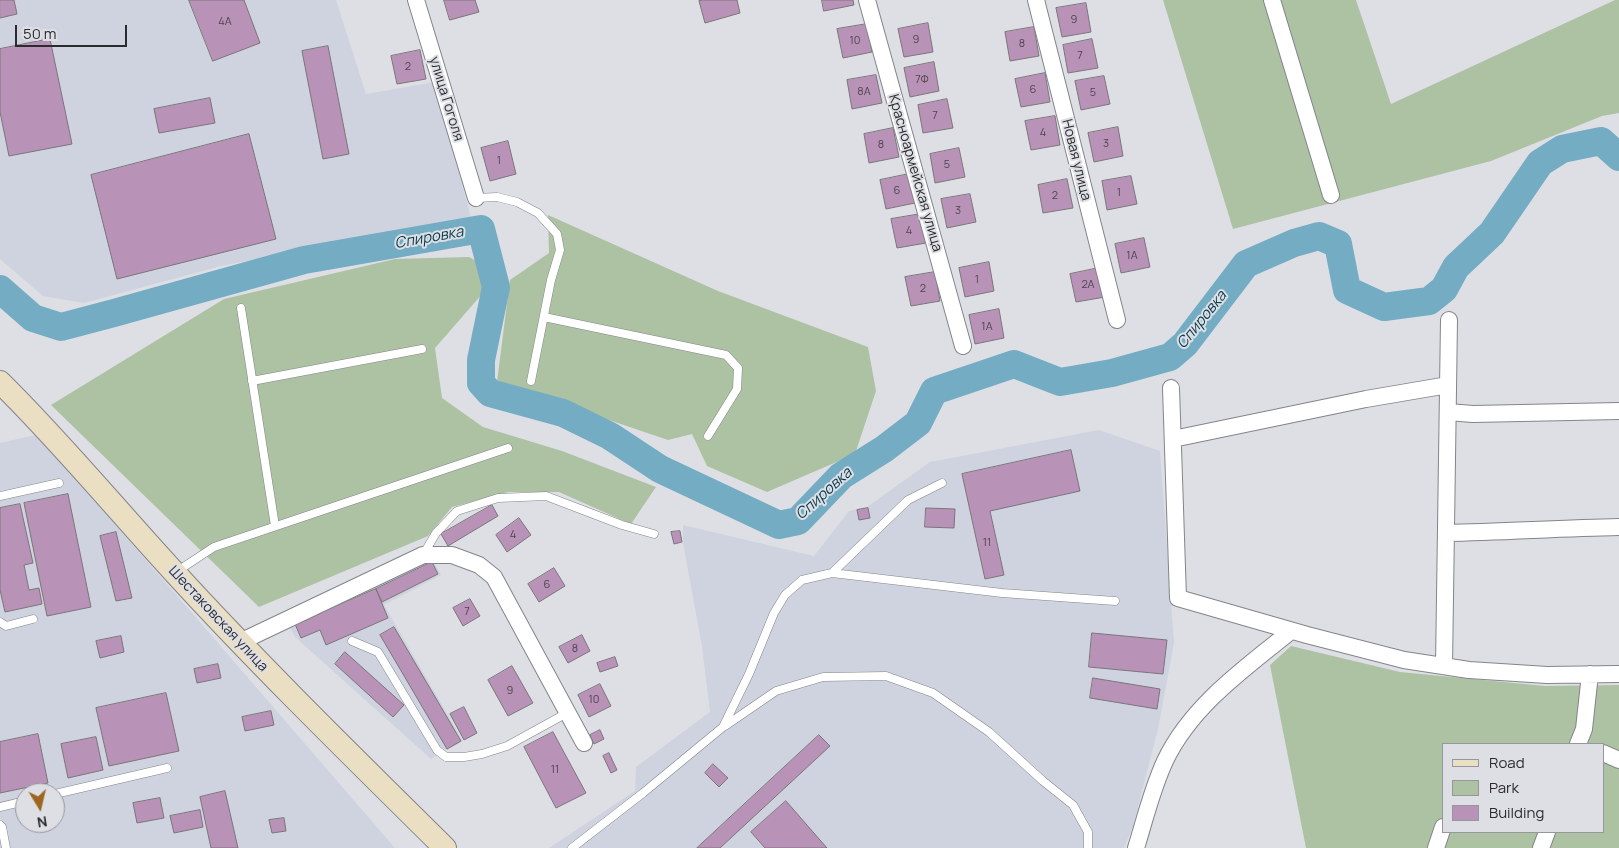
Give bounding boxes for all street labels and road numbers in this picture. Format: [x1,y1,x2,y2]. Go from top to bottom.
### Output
street label: улица Гоголя [425,55,467,143]
street label: Красноармейская улица [884,92,946,254]
street label: Новая улица [1058,118,1094,202]
street label: Шестаковская улица [165,563,271,675]

